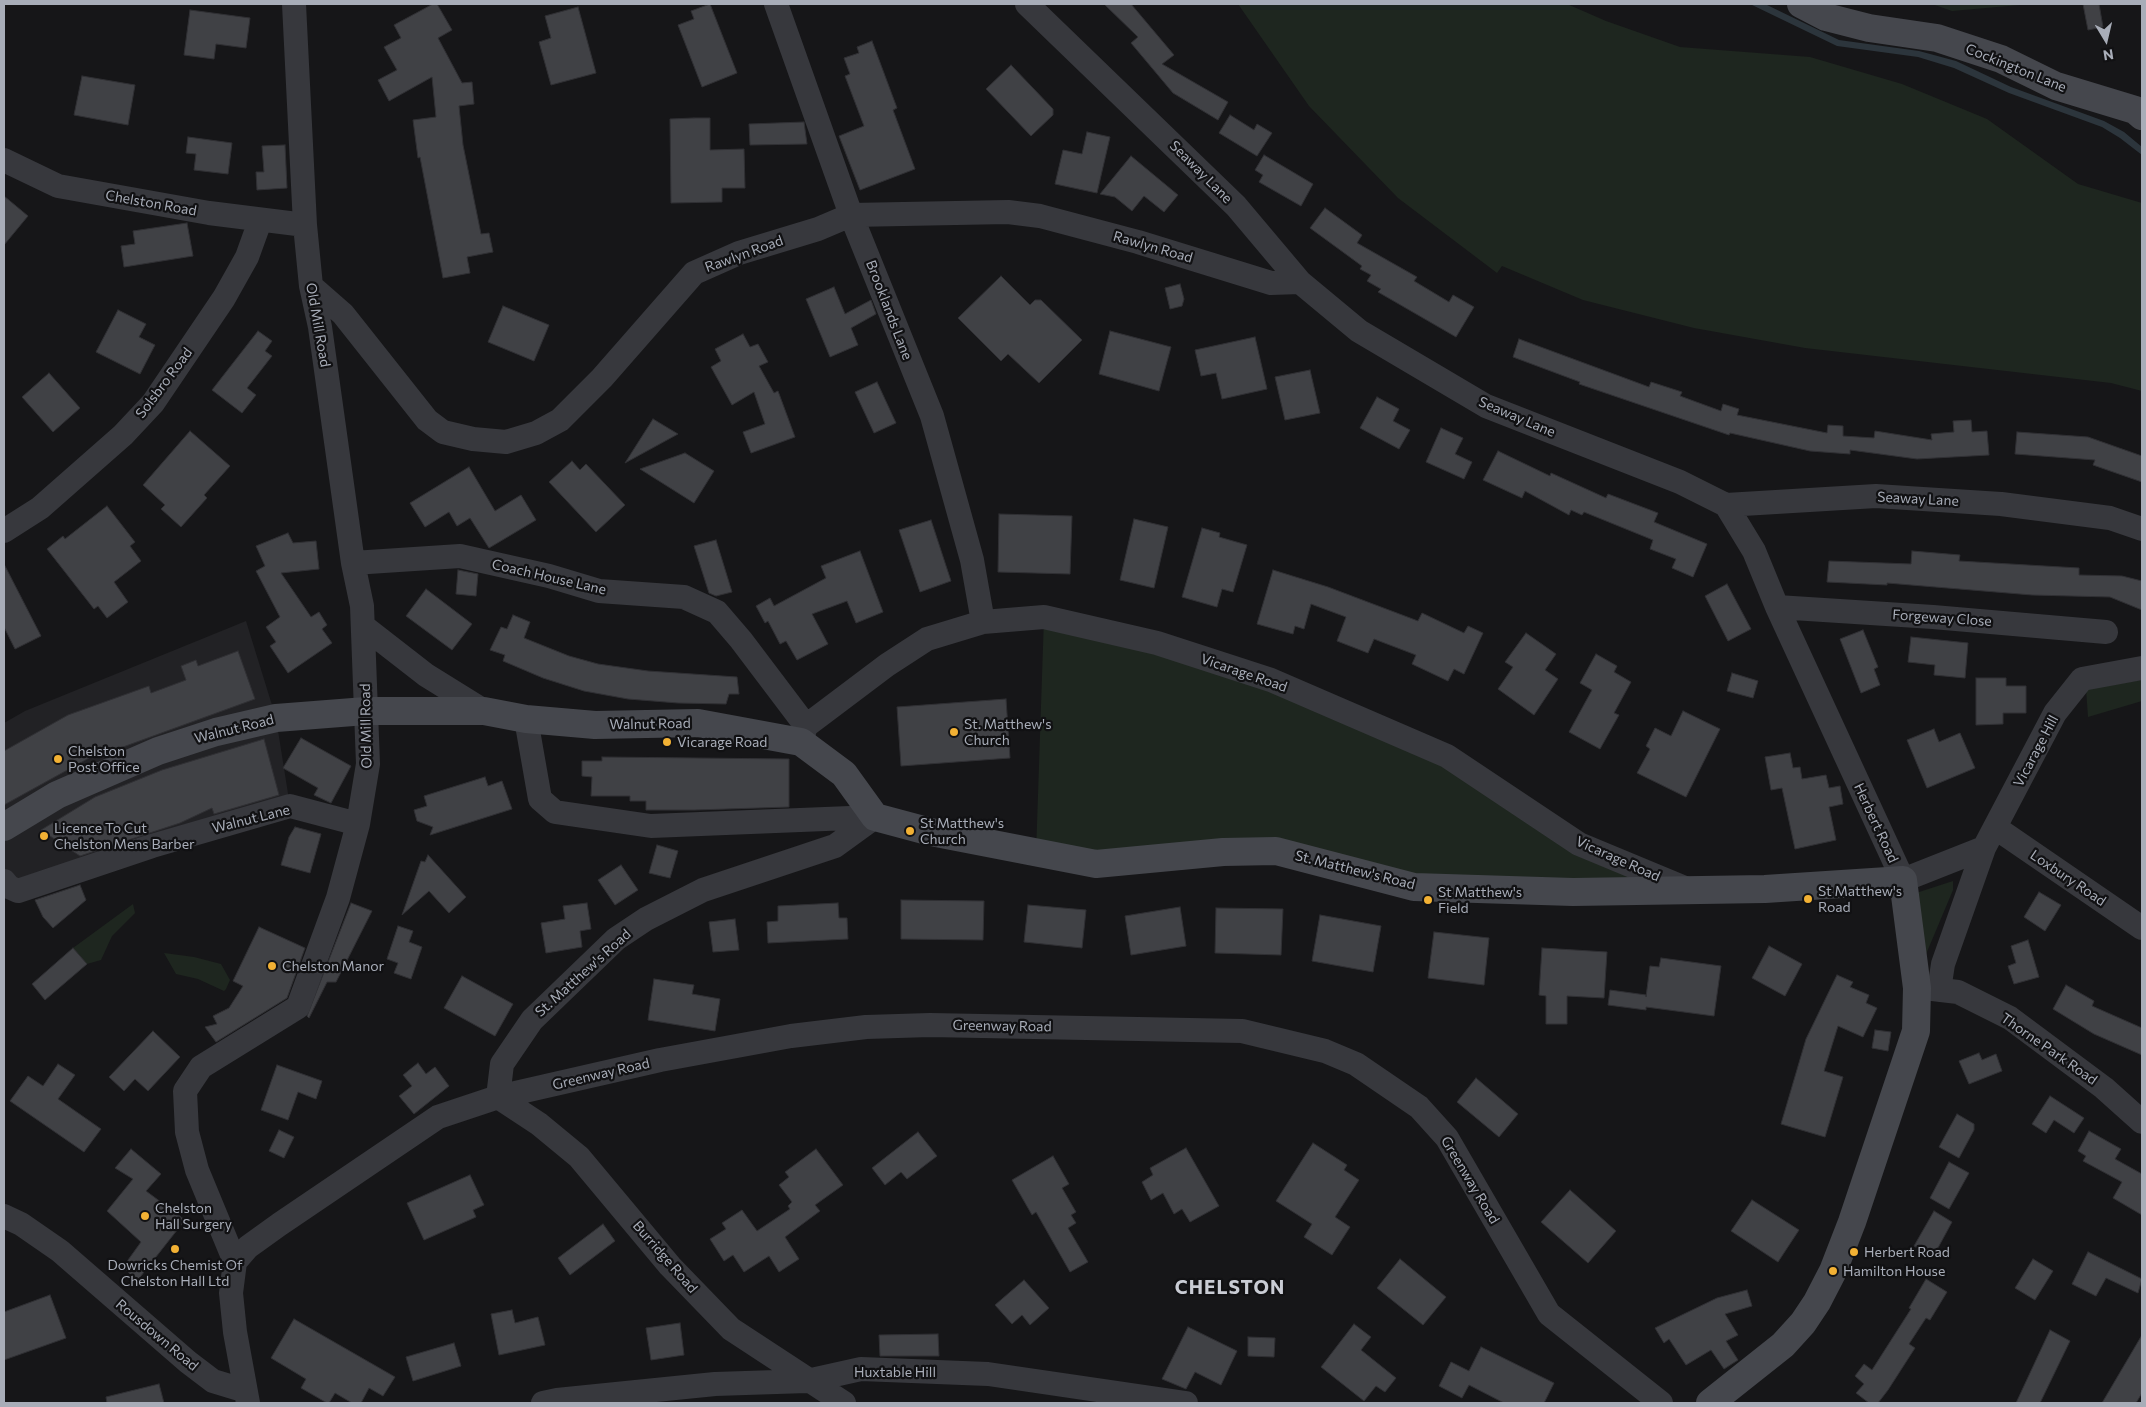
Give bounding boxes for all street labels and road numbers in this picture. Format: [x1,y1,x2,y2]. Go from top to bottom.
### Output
street label: Cockington Lane [1963,40,2069,96]
street label: Seaway Lane [1166,137,1236,207]
street label: Chelston Road [104,187,198,219]
street label: Rawlyn Road [1111,228,1195,266]
street label: Rawlyn Road [703,232,785,276]
street label: Brooklands Lane [862,258,916,362]
street label: Old Mill Road [302,282,334,368]
street label: Solsbro Road [132,344,196,422]
street label: Seaway Lane [1476,393,1558,441]
street label: Seaway Lane [1877,488,1959,510]
street label: Coach House Lane [490,556,608,598]
street label: Forgeway Close [1892,606,1992,630]
street label: Vicarage Road [1199,650,1289,696]
street label: Old Mill Road [357,683,375,769]
street label: Walnut Road [192,711,276,747]
street label: Vicarage Hill [2010,712,2062,790]
street label: Walnut Road [609,715,691,733]
street label: Herbert Road [1850,781,1902,865]
street label: Walnut Lane [210,801,292,837]
street label: Vicarage Road [1573,833,1663,885]
street label: Loxbury Road [2027,846,2109,910]
street label: St. Matthew's Road [1293,847,1417,893]
street label: St. Matthew's Road [532,926,634,1020]
street label: Thorne Park Road [1998,1010,2100,1088]
street label: Greenway Road [952,1017,1052,1035]
street label: Greenway Road [551,1055,651,1093]
street label: Greenway Road [1437,1133,1503,1227]
street label: Burridge Road [629,1218,701,1296]
street label: Rousdown Road [112,1296,202,1374]
street label: Huxtable Hill [854,1364,936,1380]

